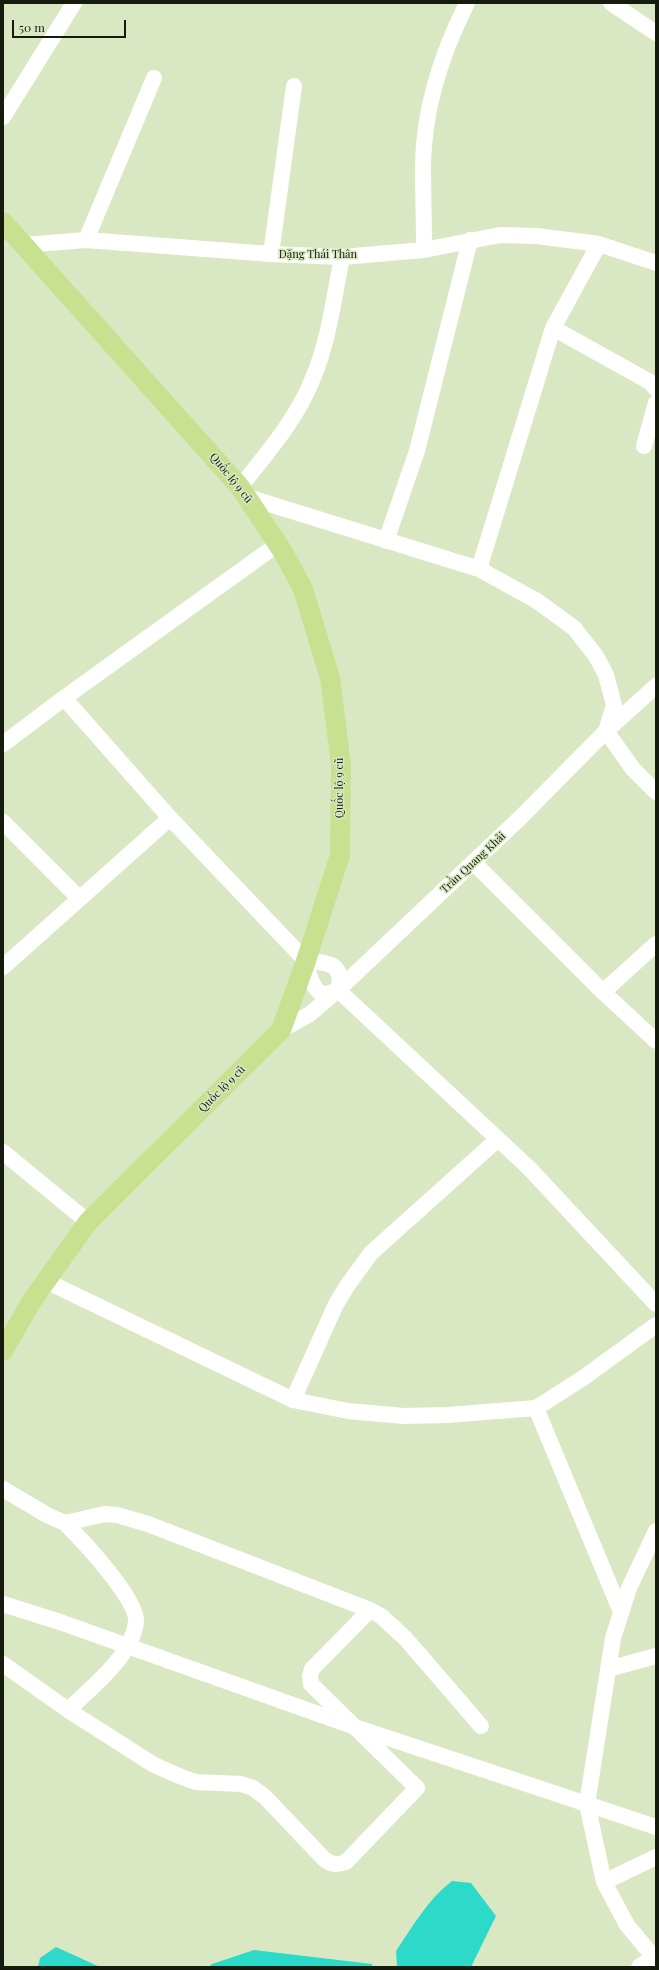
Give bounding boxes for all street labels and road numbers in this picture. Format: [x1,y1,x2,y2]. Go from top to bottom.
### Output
street label: Đặng Thái Thân [279,248,357,262]
street label: Quốc lộ 9 cũ [207,450,255,506]
street label: Quốc lộ 9 cũ [333,758,347,818]
street label: Trần Quang Khải [438,830,508,896]
street label: Quốc lộ 9 cũ [196,1063,248,1115]

